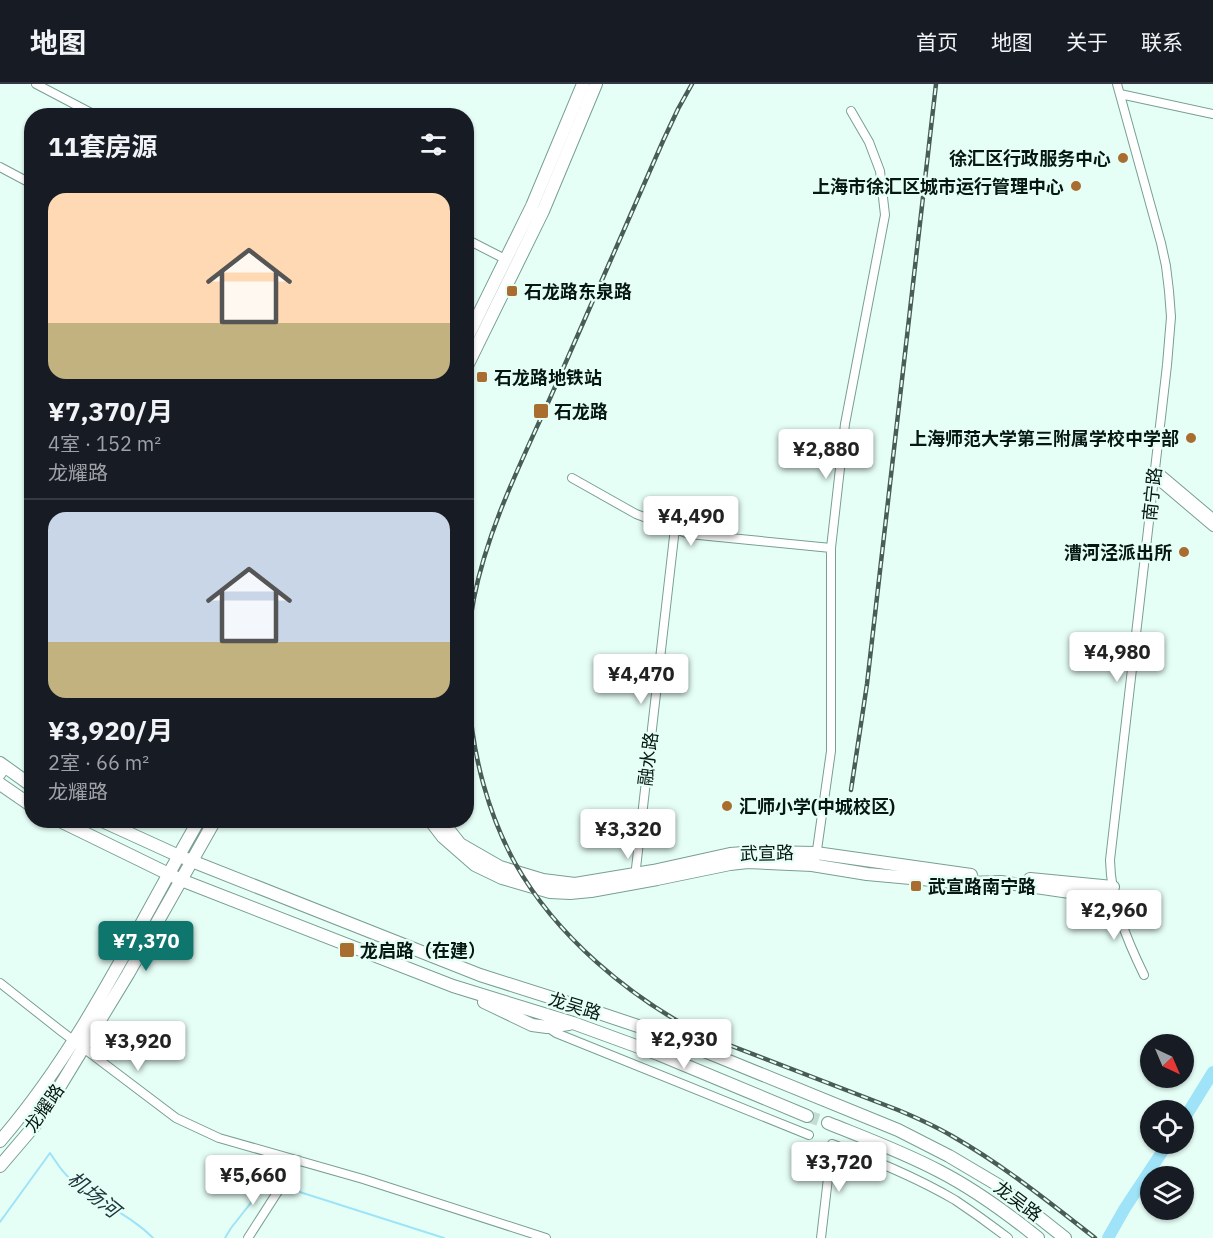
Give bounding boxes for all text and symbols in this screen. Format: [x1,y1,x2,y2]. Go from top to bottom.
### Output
text: 地图 [30,24,86,61]
text: 首页 [916,28,958,56]
text: 地图 [991,28,1033,56]
text: 关于 [1066,28,1108,56]
text: 联系 [1141,28,1183,56]
icon: filters [417,128,450,161]
text: 11套房源 [48,129,157,163]
place label: 徐汇区行政服务中心 [949,147,1111,170]
marker: 徐汇区行政服务中心 [1116,151,1130,165]
place label: 上海市徐汇区城市运行管理中心 [812,175,1064,198]
marker: 上海市徐汇区城市运行管理中心 [1069,179,1083,193]
icon: home [195,232,303,340]
place label: 石龙路东泉路 [524,280,632,303]
marker: 石龙路东泉路 [505,284,519,298]
place label: 石龙路地铁站 [494,366,602,389]
marker: 石龙路地铁站 [475,370,489,384]
text: ¥7,370/月 [48,394,173,428]
place label: 石龙路 [554,400,608,423]
marker: 石龙路 [532,402,550,420]
place label: 上海师范大学第三附属学校中学部 [909,427,1179,450]
pin: ¥2,880 [777,429,875,480]
text: 4室 · 152 m² [48,430,161,457]
marker: 上海师范大学第三附属学校中学部 [1184,431,1198,445]
text: ¥2,880 [792,435,860,462]
text: 龙耀路 [48,459,108,486]
street label: 南宁路 [1138,466,1166,522]
pin: ¥4,490 [642,496,740,547]
text: ¥4,490 [657,502,725,529]
place label: 漕河泾派出所 [1064,541,1172,564]
marker: 漕河泾派出所 [1177,545,1191,559]
icon: home [195,551,303,659]
pin: ¥4,980 [1068,632,1166,683]
text: ¥4,980 [1083,638,1151,665]
pin: ¥4,470 [592,654,690,705]
text: ¥4,470 [607,660,675,687]
text: ¥3,920/月 [48,713,173,747]
street label: 融水路 [633,731,663,787]
text: 2室 · 66 m² [48,749,149,776]
text: 龙耀路 [48,778,108,805]
place label: 汇师小学(中城校区) [739,795,895,818]
marker: 汇师小学(中城校区) [720,799,734,813]
pin: ¥3,320 [579,809,677,860]
text: ¥3,320 [594,815,662,842]
street label: 武宣路 [740,841,794,865]
place label: 武宣路南宁路 [928,875,1036,898]
marker: 武宣路南宁路 [909,879,923,893]
pin: ¥2,960 [1065,890,1163,941]
text: ¥2,960 [1080,896,1148,923]
pin: ¥7,370 [97,921,195,972]
text: ¥7,370 [112,927,180,954]
place label: 龙启路（在建） [360,939,486,962]
marker: 龙启路（在建） [338,941,356,959]
street label: 龙吴路 [546,987,604,1025]
pin: ¥2,930 [635,1019,733,1070]
pin: ¥3,920 [89,1021,187,1072]
text: ¥2,930 [650,1025,718,1052]
text: ¥3,920 [104,1027,172,1054]
north arrow [1140,1034,1194,1088]
map controls [1140,1034,1194,1220]
street label: 龙耀路 [19,1079,69,1137]
button: locate [1140,1100,1194,1154]
pin: ¥3,720 [790,1142,888,1193]
text: ¥3,720 [805,1148,873,1175]
pin: ¥5,660 [204,1155,302,1206]
text: ¥5,660 [219,1161,287,1188]
water label: 机场河 [62,1165,129,1226]
button: layers [1140,1166,1194,1220]
street label: 龙吴路 [990,1176,1046,1226]

